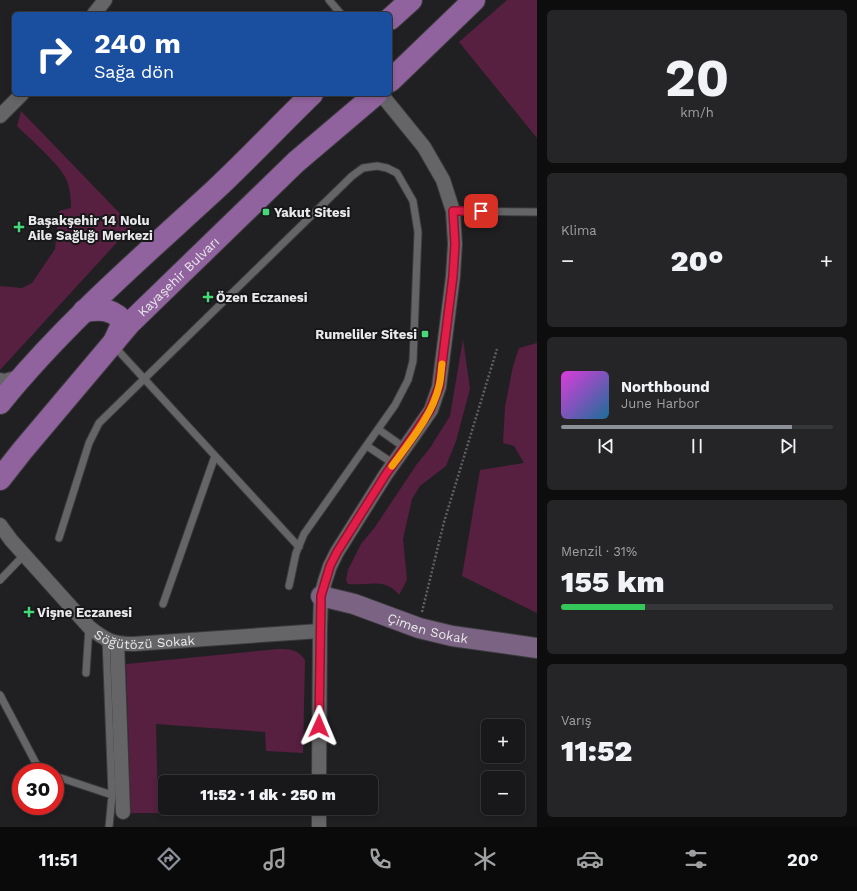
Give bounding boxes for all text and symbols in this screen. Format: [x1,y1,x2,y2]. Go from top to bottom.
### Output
text: 240 m [94,27,181,60]
icon: right [28,28,80,80]
text: 20 [665,48,729,109]
text: Sağa dön [94,61,174,82]
text: km/h [680,105,714,120]
pin [464,194,498,228]
icon: arrive [470,200,492,222]
place label: Yakut Sitesi [274,205,350,220]
marker: Yakut Sitesi [261,207,271,217]
place label: Başakşehir 14 Nolu Aile Sağlığı Merkezi [28,213,153,243]
marker: Başakşehir 14 Nolu Aile Sağlığı Merkezi [13,221,25,233]
text: Klima [561,223,597,238]
street label: Kayaşehir Bulvarı [135,234,222,320]
text: 20° [671,243,723,278]
text: − [561,248,574,273]
text: + [820,248,833,273]
place label: Özen Eczanesi [216,290,308,305]
marker: Özen Eczanesi [203,292,213,302]
place label: Rumeliler Sitesi [315,327,417,342]
marker: Rumeliler Sitesi [420,329,430,339]
text: Northbound [621,378,710,396]
text: June Harbor [621,396,700,411]
icon: previous [595,435,617,457]
icon: pause [686,435,708,457]
icon: next [777,435,799,457]
text: Menzil · 31% [561,544,637,559]
text: 155 km [561,564,665,599]
place label: Vişne Eczanesi [37,605,132,620]
marker: Vişne Eczanesi [24,607,34,617]
street label: Çimen Sokak [386,610,470,646]
street label: Söğütözü Sokak [91,627,196,652]
position arrow [298,705,340,747]
text: Varış [561,713,592,728]
map controls [481,719,525,815]
button: + [481,719,525,763]
text: 11:52 [561,733,632,768]
speed limit sign: 30 [12,763,64,815]
button: − [481,771,525,815]
text: 11:52 · 1 dk · 250 m [200,786,336,804]
icon: directions [155,845,183,873]
icon: music [261,845,289,873]
icon: phone [366,845,394,873]
icon: climate [471,845,499,873]
icon: car [576,845,604,873]
icon: filters [682,845,710,873]
text: 11:51 [39,849,78,870]
text: 20° [787,849,818,870]

